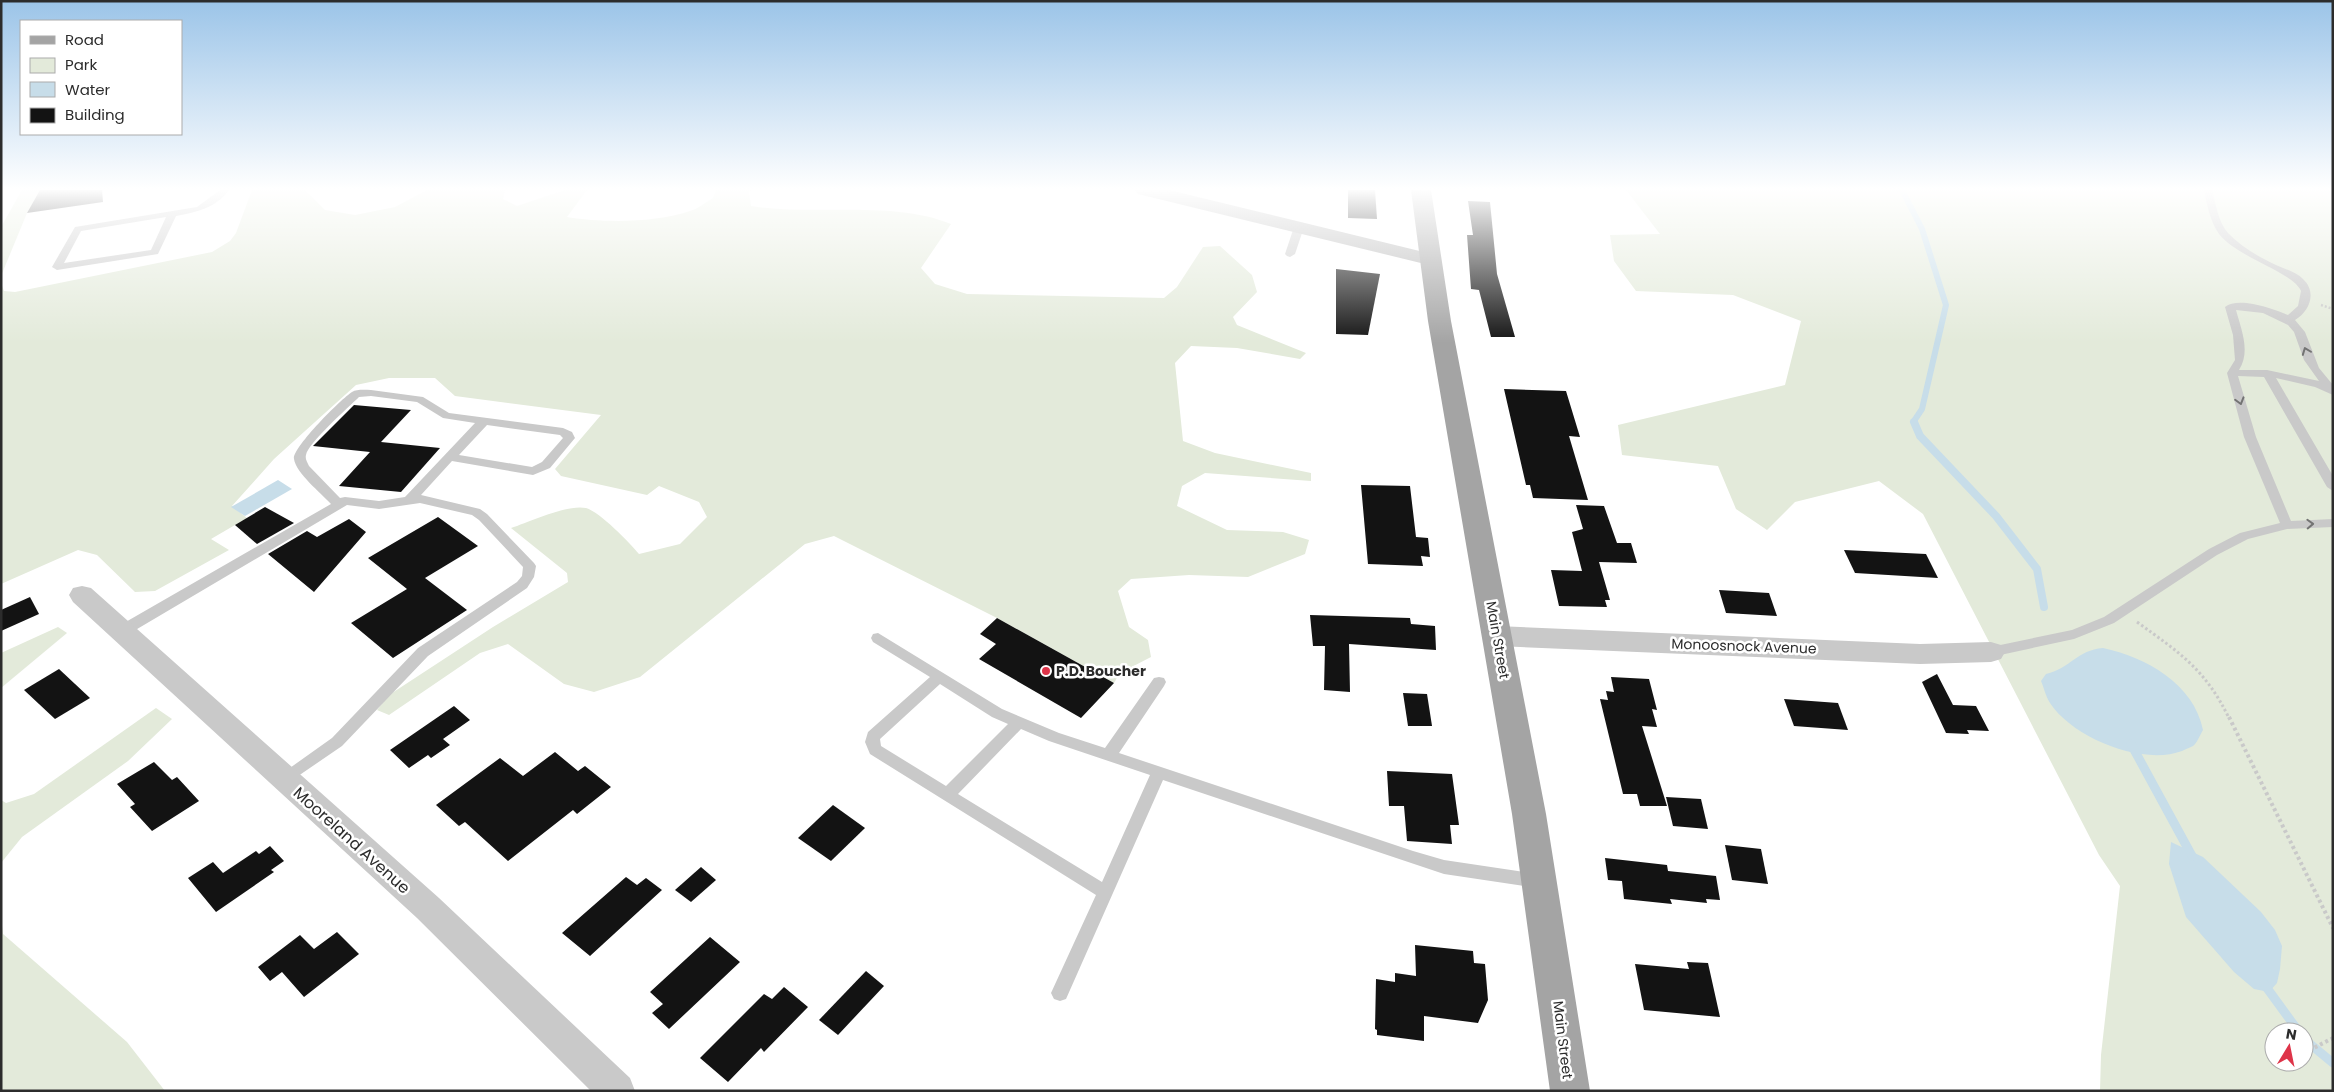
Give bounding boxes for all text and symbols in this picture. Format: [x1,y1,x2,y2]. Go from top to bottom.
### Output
legend [20,20,182,135]
text: Road [65,29,104,50]
text: Park [65,54,97,75]
text: Water [65,79,111,100]
text: Building [65,104,125,125]
one-way arrow [2302,348,2312,356]
one-way arrow [2234,397,2244,405]
one-way arrow [2306,519,2314,529]
street label: Main Street [1481,600,1515,680]
street label: Monoosnock Avenue [1671,633,1817,659]
place label: P.D. Boucher [1056,661,1146,681]
marker: P.D. Boucher [1040,665,1052,677]
street label: Mooreland Avenue [288,782,415,899]
street label: Main Street [1548,1000,1578,1080]
north arrow [2264,1022,2314,1072]
text: N [2284,1023,2298,1045]

